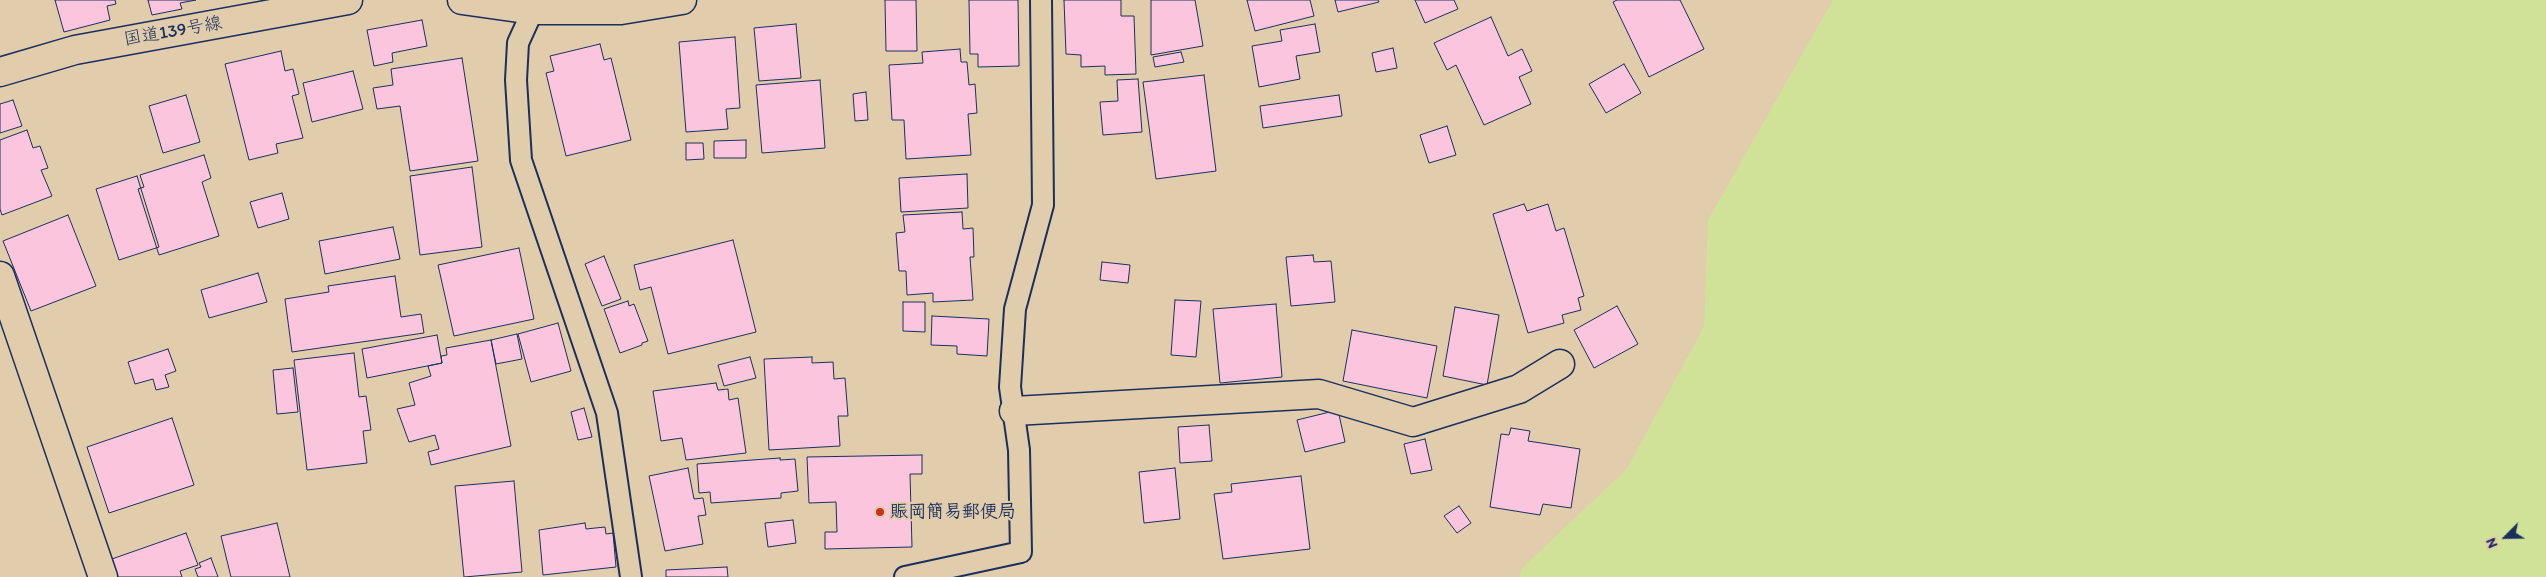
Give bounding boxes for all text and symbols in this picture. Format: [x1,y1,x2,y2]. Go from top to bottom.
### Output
street label: 国道139号線 [122,13,224,51]
place label: 賑岡簡易郵便局 [890,501,1016,523]
marker: 賑岡簡易郵便局 [874,506,886,518]
north arrow [2481,512,2531,562]
text: N [2482,535,2501,551]

